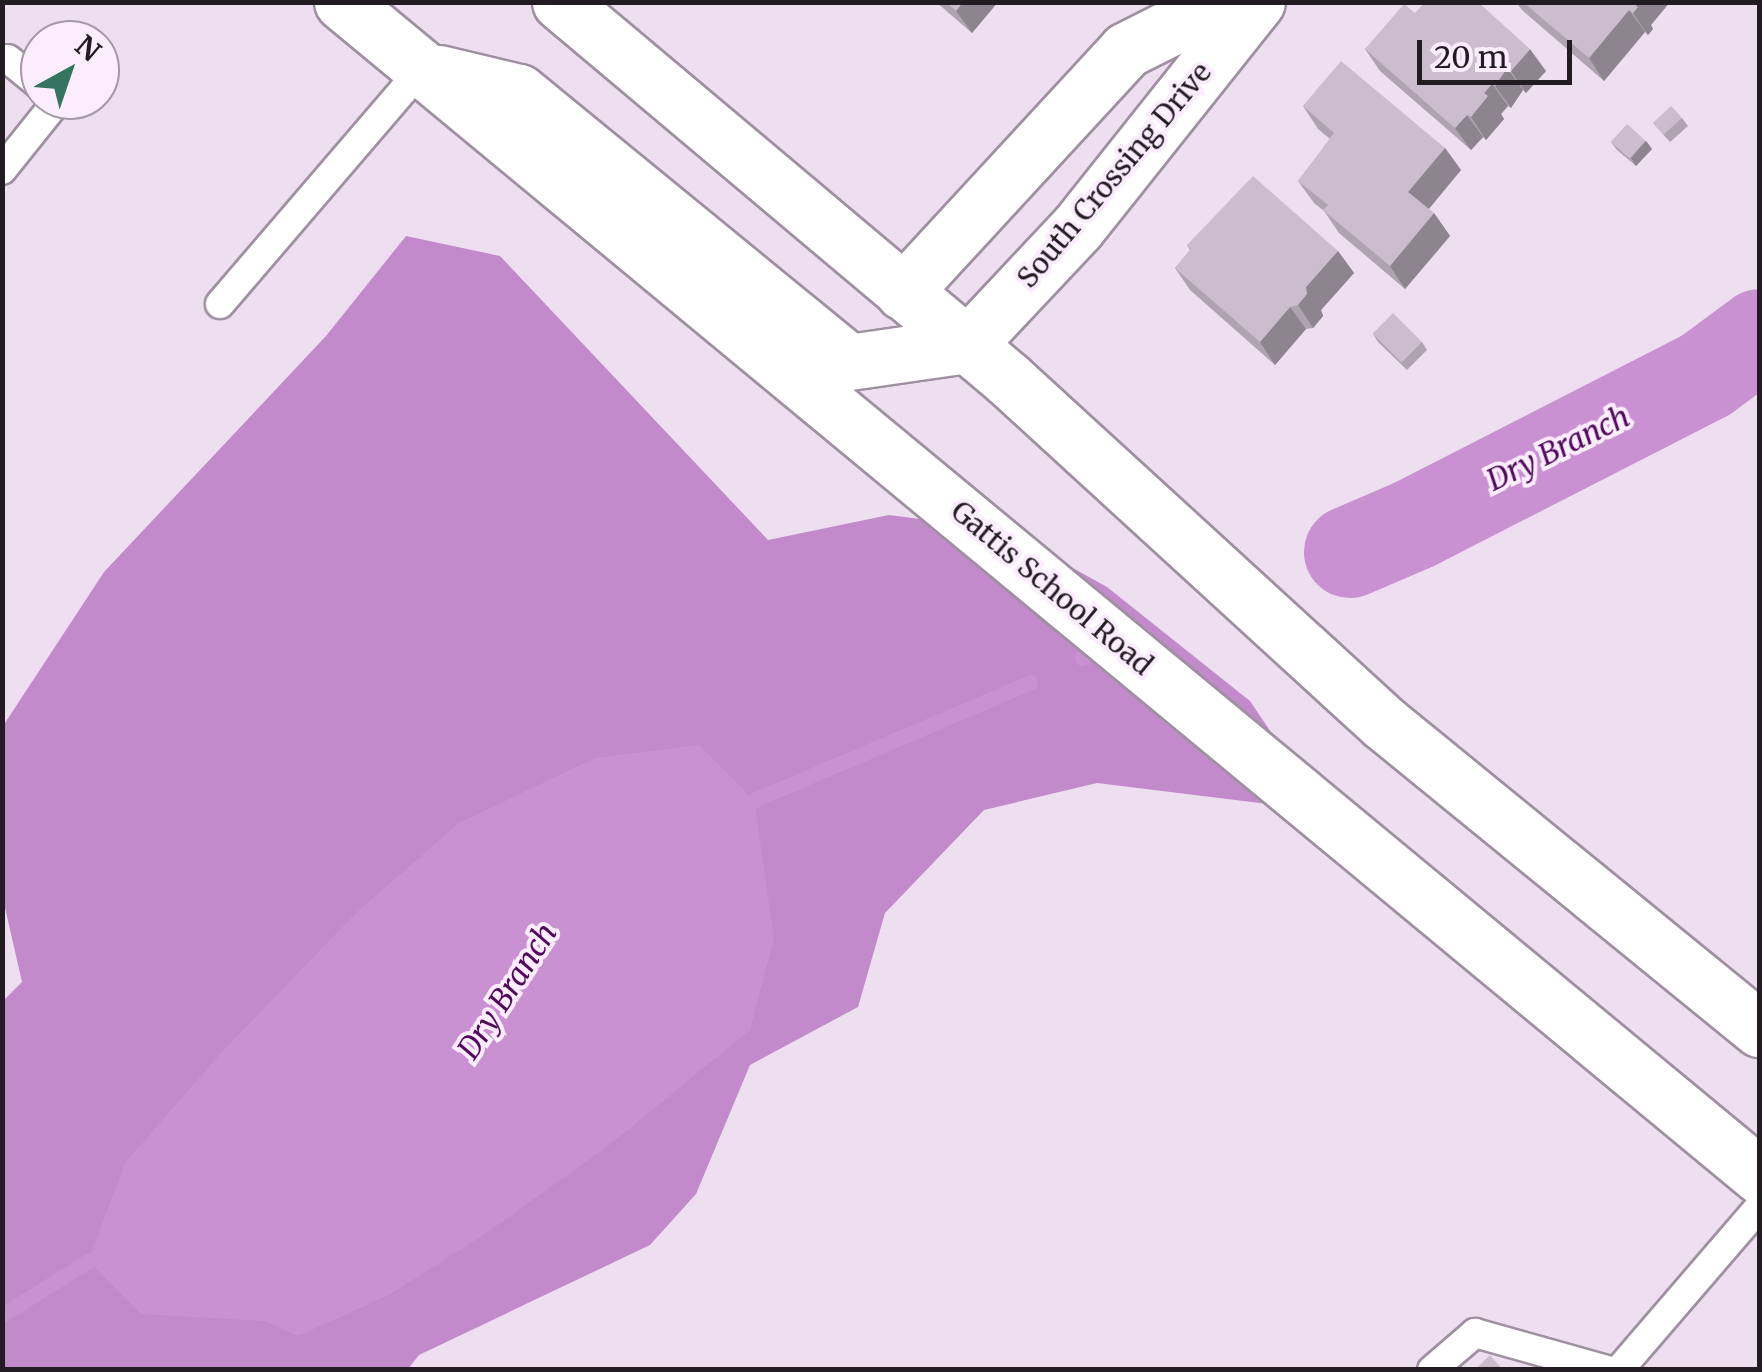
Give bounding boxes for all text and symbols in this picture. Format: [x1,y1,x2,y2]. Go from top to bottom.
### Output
north arrow [20,20,120,120]
scale bar [1422,20,1577,82]
text: N [68,28,108,69]
text: 20 m [1434,38,1507,76]
street label: South Crossing Drive [1010,56,1218,294]
water label: Dry Branch [1481,398,1635,498]
street label: Gattis School Road [944,494,1160,682]
water label: Dry Branch [450,916,564,1066]

